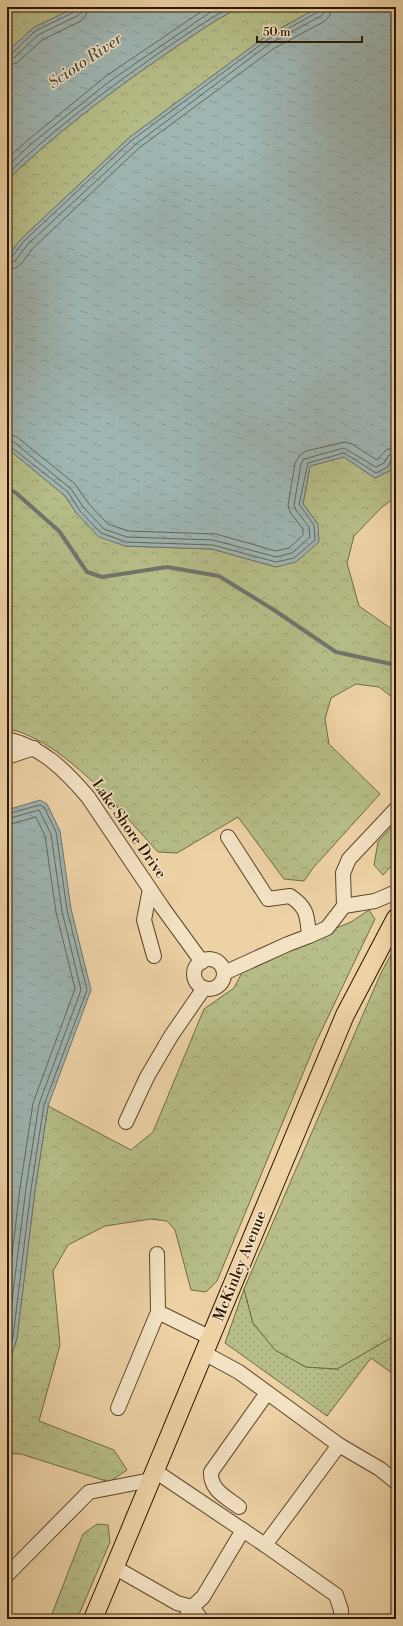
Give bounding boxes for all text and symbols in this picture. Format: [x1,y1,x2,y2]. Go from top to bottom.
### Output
scale bar [257,18,362,44]
text: 50 m [263,25,291,40]
water label: Scioto River [44,28,127,93]
street label: Lake Shore Drive [88,776,170,882]
street label: McKinley Avenue [209,1208,271,1324]

